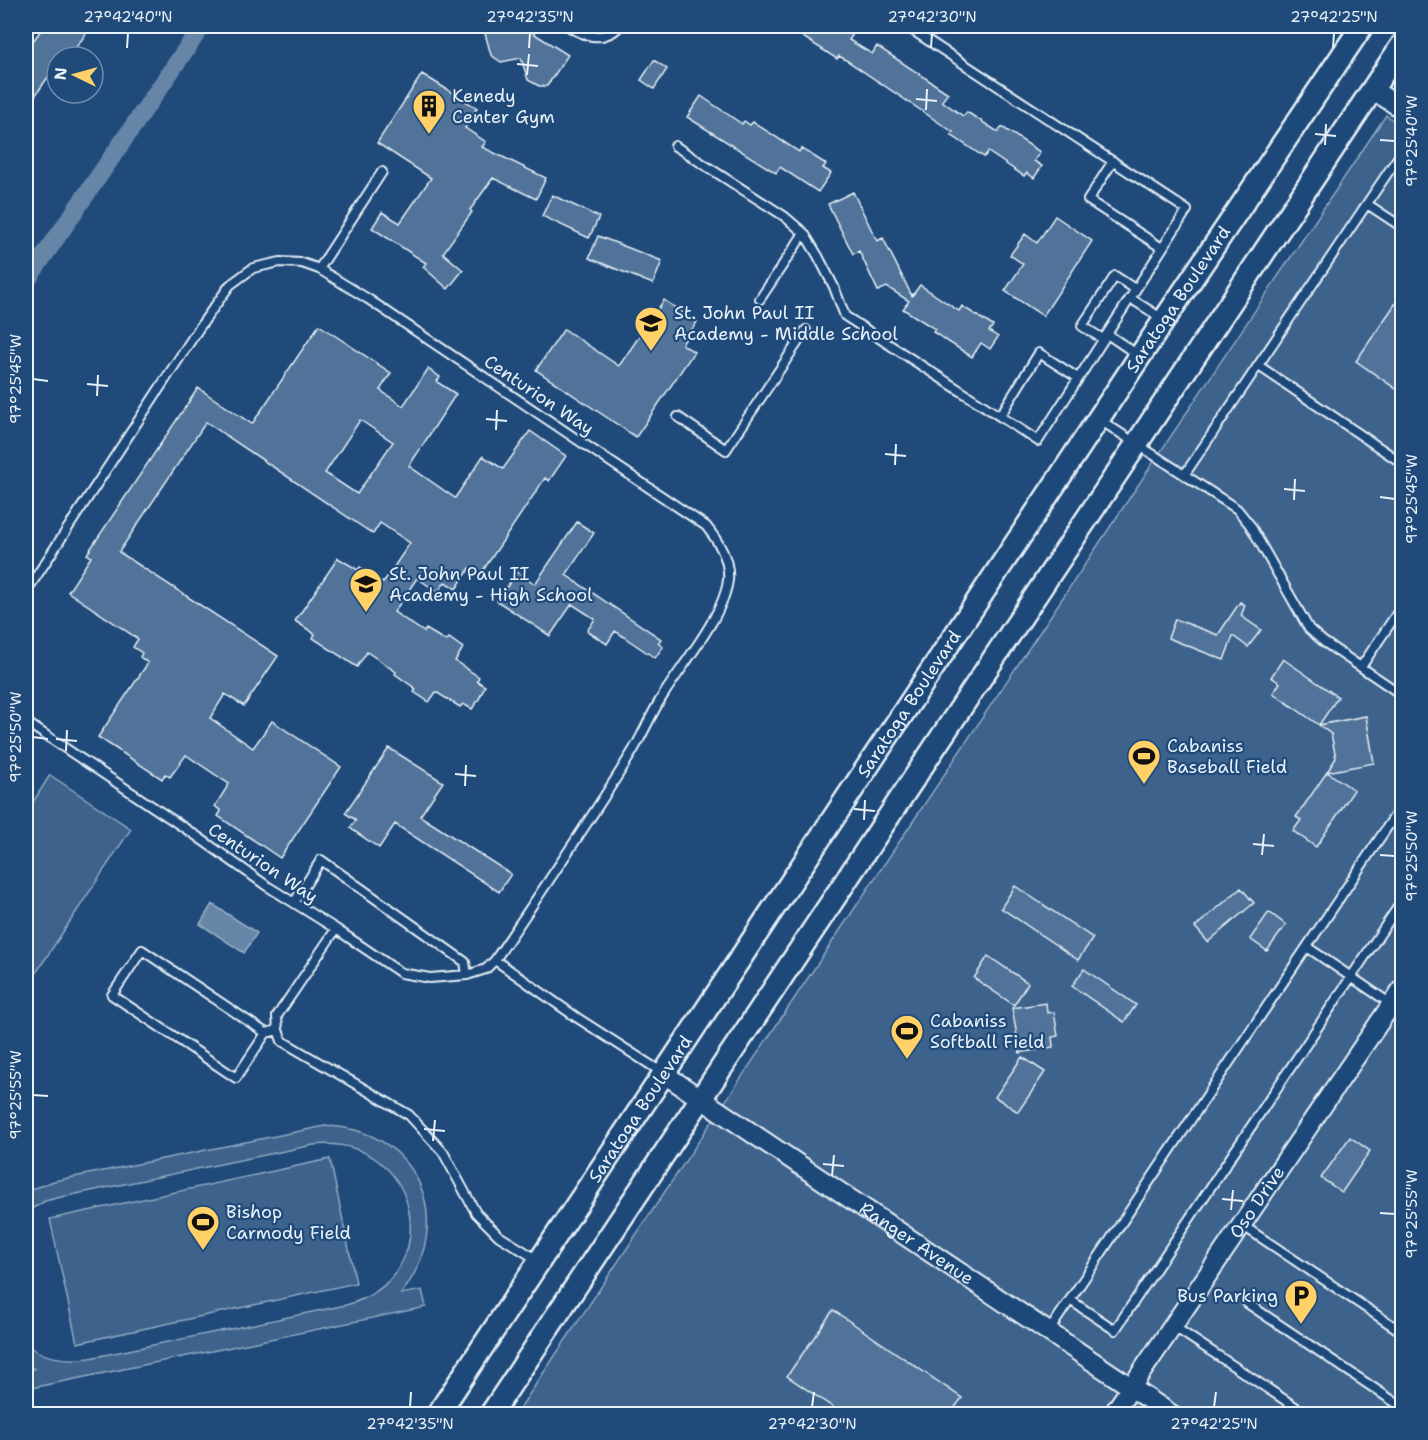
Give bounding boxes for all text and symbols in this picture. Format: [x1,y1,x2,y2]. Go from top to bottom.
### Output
text: 27°42'40"N [83,7,173,27]
text: 27°42'35"N [486,7,574,27]
text: 27°42'30"N [887,7,977,27]
text: 27°42'25"N [1290,7,1378,27]
north arrow [45,45,105,105]
text: N [50,67,72,81]
place label: Kenedy Center Gym [452,84,555,129]
building icon: Kenedy Center Gym [411,88,447,135]
text: 97°25'40"W [1402,95,1422,187]
street label: Saratoga Boulevard [1120,221,1236,377]
place label: St. John Paul II Academy - Middle School [674,301,898,346]
school or university icon: St. John Paul II Academy - Middle School [633,305,669,352]
text: 97°25'45"W [6,334,26,424]
street label: Centurion Way [479,349,599,441]
text: 97°25'45"W [1402,454,1422,544]
place label: St. John Paul II Academy - High School [389,562,593,607]
school or university icon: St. John Paul II Academy - High School [348,566,384,613]
street label: Saratoga Boulevard [851,626,967,782]
text: 97°25'50"W [6,691,26,783]
place label: Cabaniss Baseball Field [1167,734,1287,779]
sports icon: Cabaniss Baseball Field [1126,738,1162,785]
text: 97°25'50"W [1402,810,1422,902]
street label: Centurion Way [203,817,323,909]
place label: Cabaniss Softball Field [930,1009,1045,1054]
sports icon: Cabaniss Softball Field [889,1013,925,1060]
street label: Saratoga Boulevard [583,1031,698,1187]
text: 97°25'55"W [6,1050,26,1140]
street label: Oso Drive [1224,1161,1290,1243]
text: 97°25'55"W [1402,1169,1422,1259]
street label: Ranger Avenue [855,1196,978,1290]
place label: Bishop Carmody Field [226,1200,351,1245]
sports icon: Bishop Carmody Field [185,1204,221,1251]
parking icon: Bus Parking [1283,1278,1319,1325]
place label: Bus Parking [1177,1284,1278,1308]
text: 27°42'35"N [366,1414,454,1434]
text: 27°42'30"N [767,1414,857,1434]
text: 27°42'25"N [1170,1414,1258,1434]

